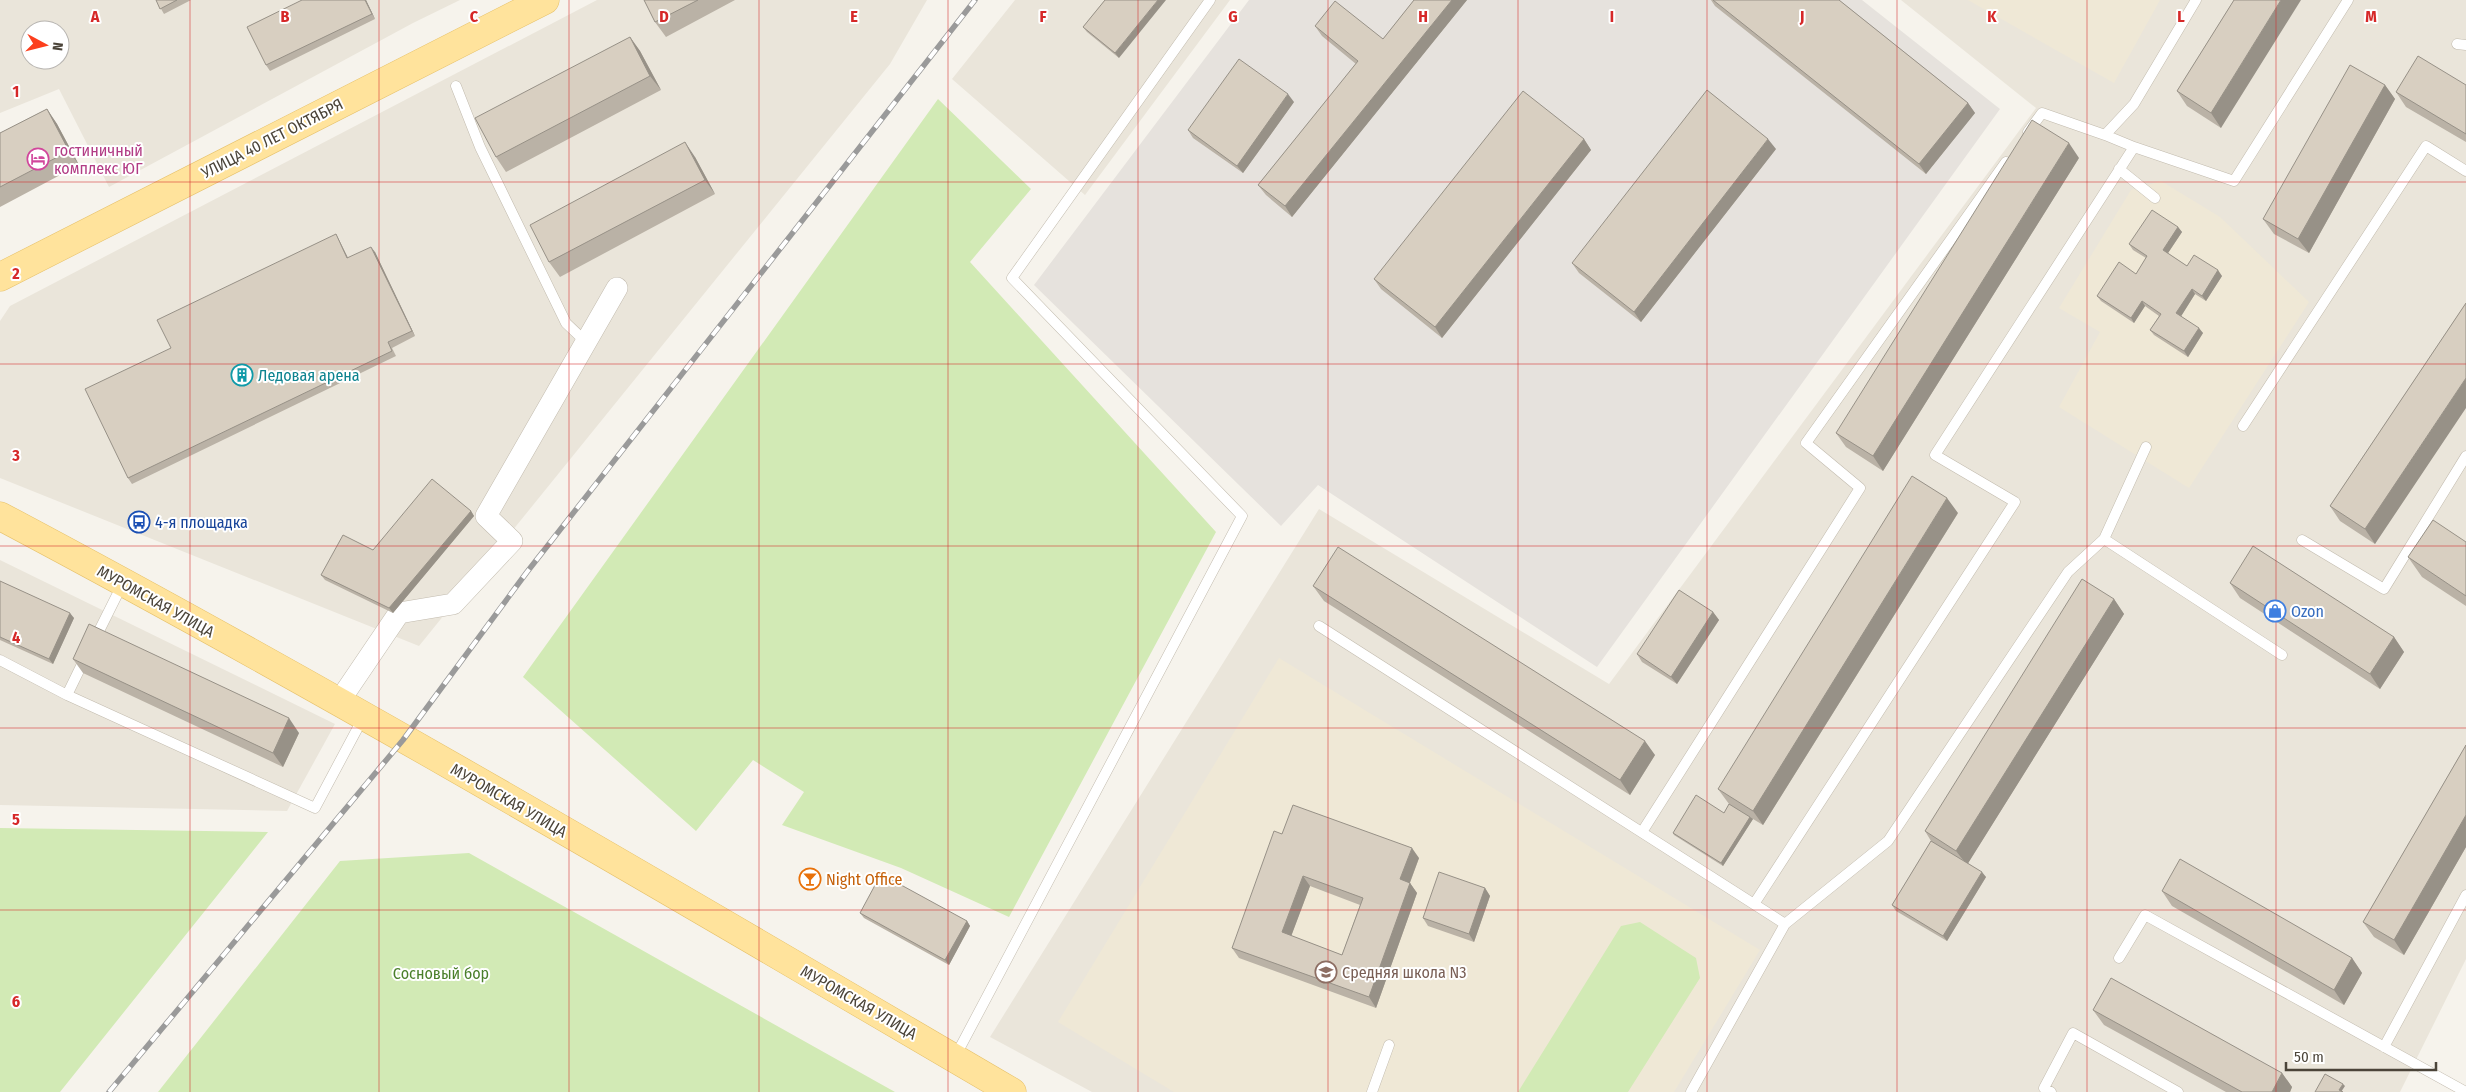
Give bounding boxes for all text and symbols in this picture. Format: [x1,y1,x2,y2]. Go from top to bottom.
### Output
text: A [90,7,100,26]
text: B [281,7,290,26]
text: C [470,7,479,26]
text: D [659,7,669,26]
text: E [850,7,858,26]
text: F [1039,7,1047,26]
text: G [1228,7,1238,26]
text: H [1418,7,1428,26]
text: I [1610,7,1614,26]
text: J [1799,7,1804,26]
text: K [1987,7,1997,26]
text: L [2177,7,2185,26]
text: M [2365,7,2377,26]
north arrow [20,20,70,70]
text: N [48,41,66,52]
text: 1 [13,82,19,101]
street label: УЛИЦА 40 ЛЕТ ОКТЯБРЯ [197,94,346,183]
place label: гостиничный комплекс ЮГ [54,141,143,178]
hotel icon: гостиничный комплекс ЮГ [26,147,50,171]
text: 2 [11,264,20,283]
building icon: Ледовая арена [230,363,254,387]
place label: Ледовая арена [258,366,360,385]
text: 3 [11,446,20,465]
bus stop icon: 4-я площадка [127,510,151,534]
place label: 4-я площадка [155,513,248,532]
street label: МУРОМСКАЯ УЛИЦА [94,561,218,642]
shop icon: Ozon [2263,599,2287,623]
place label: Ozon [2291,602,2324,621]
text: 4 [12,628,20,647]
street label: МУРОМСКАЯ УЛИЦА [447,759,571,842]
text: 5 [12,810,20,829]
bar icon: Night Office [798,867,822,891]
place label: Night Office [826,870,903,889]
school or university icon: Средняя школа N3 [1314,960,1338,984]
street label: МУРОМСКАЯ УЛИЦА [797,961,921,1044]
place label: Средняя школа N3 [1342,963,1466,982]
park label: Сосновый бор [393,964,489,983]
text: 6 [12,992,20,1011]
scale bar [2286,1040,2436,1072]
text: 50 m [2294,1048,2324,1066]

